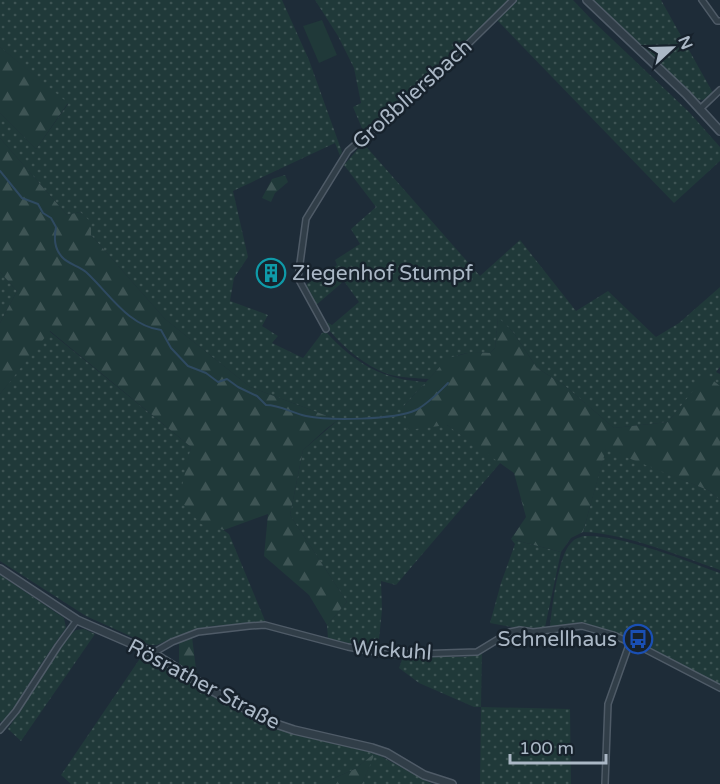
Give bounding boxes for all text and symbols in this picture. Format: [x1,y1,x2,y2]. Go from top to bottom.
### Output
north arrow [642,18,702,78]
text: N [673,33,697,52]
street label: Großbliersbach [348,34,477,154]
building icon: Ziegenhof Stumpf [255,257,287,289]
place label: Ziegenhof Stumpf [292,261,473,286]
bus stop icon: Schnellhaus [622,623,654,655]
place label: Schnellhaus [498,627,617,652]
street label: Rösrather Straße [123,634,284,735]
street label: Wickuhl [351,635,433,666]
scale bar [510,727,606,765]
text: 100 m [519,737,574,759]

